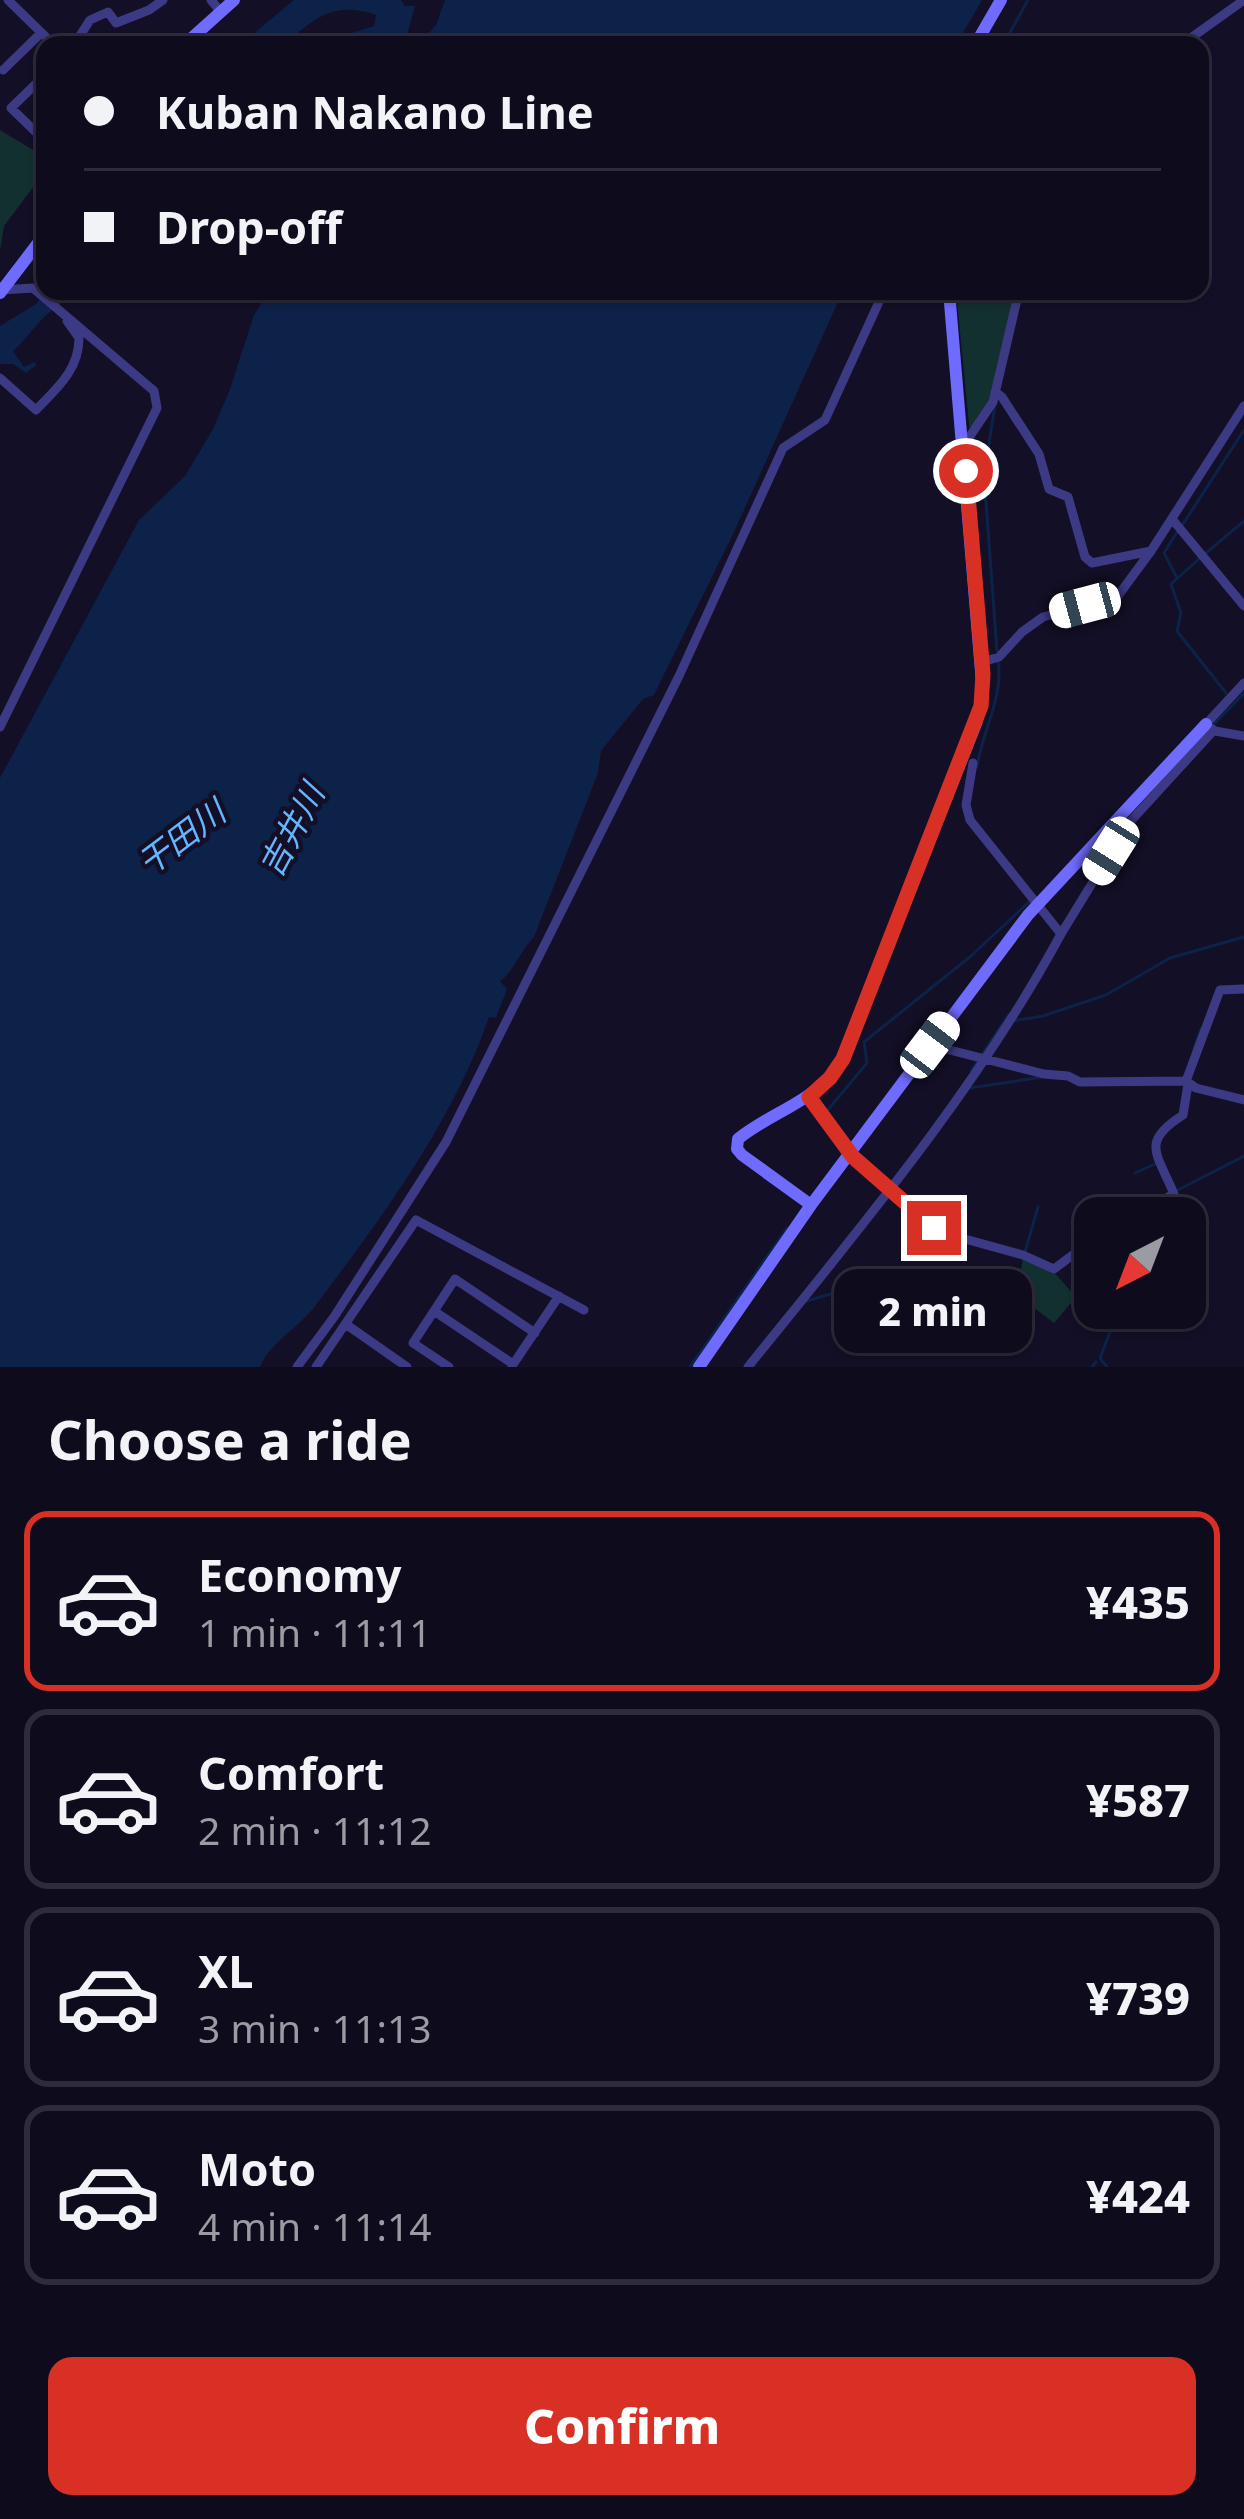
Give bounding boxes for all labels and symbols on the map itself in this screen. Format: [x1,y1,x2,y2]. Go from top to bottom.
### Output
route start [939,444,993,498]
car [1046,578,1124,632]
water label: 吉井川 [248,773,336,884]
water label: 干田川 [128,787,236,885]
car [1077,811,1145,891]
car [894,1005,966,1085]
north arrow [1074,1197,1206,1329]
route end [907,1201,961,1255]
callout: 2 min [835,1270,1033,1354]

